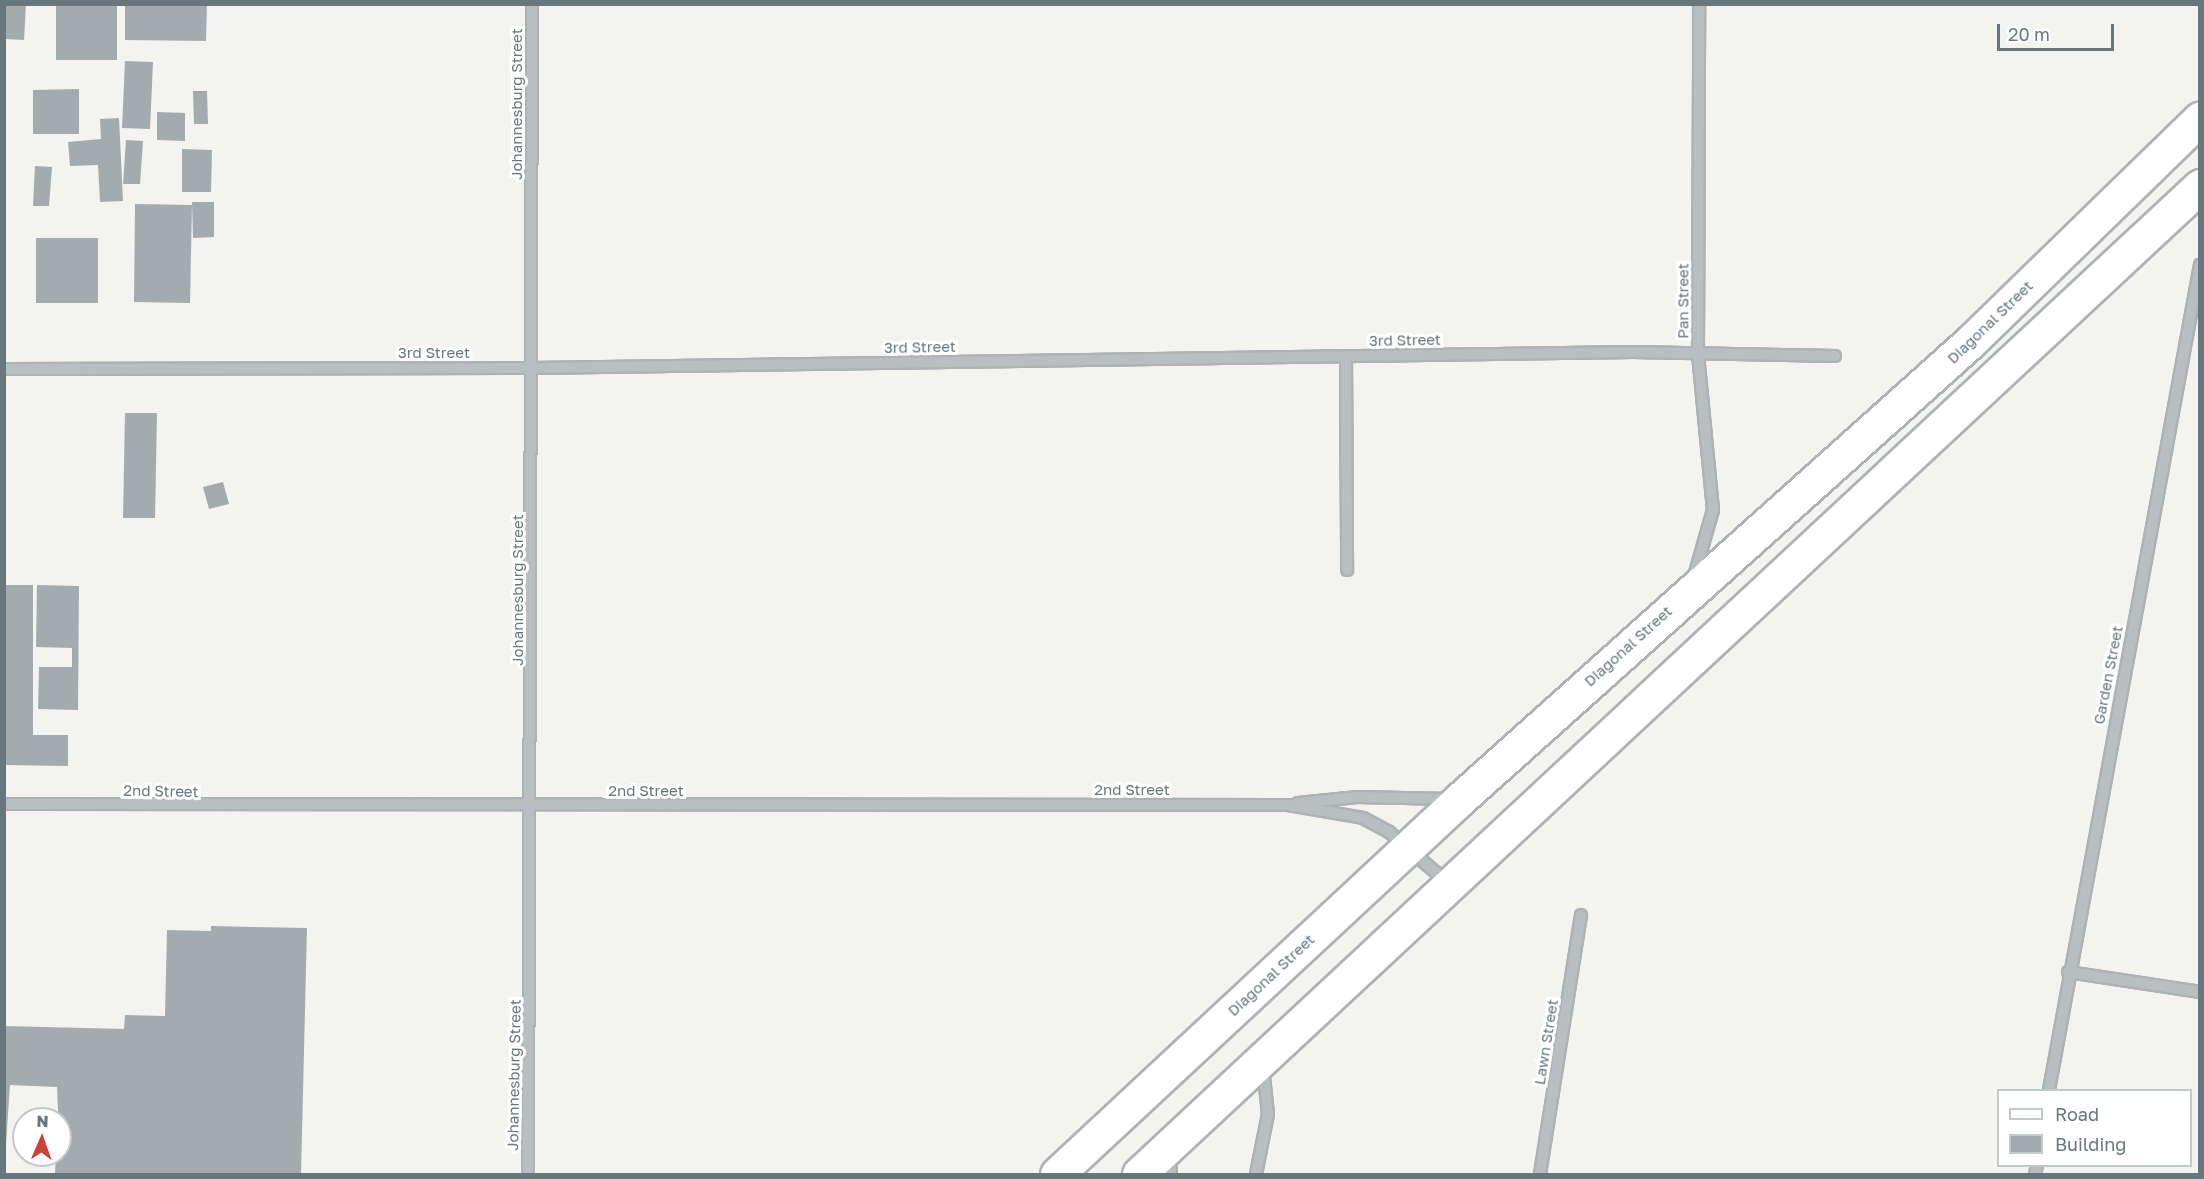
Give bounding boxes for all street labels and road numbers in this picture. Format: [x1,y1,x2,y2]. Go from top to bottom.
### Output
street label: Johannesburg Street [508,28,526,180]
street label: Pan Street [1674,263,1692,339]
street label: Diagonal Street [1944,277,2036,367]
street label: 3rd Street [1369,330,1441,350]
street label: 3rd Street [884,337,956,357]
street label: 3rd Street [398,344,470,362]
street label: Johannesburg Street [509,514,527,666]
street label: Diagonal Street [1580,602,1676,690]
street label: Garden Street [2090,624,2126,726]
street label: 2nd Street [123,781,199,801]
street label: 2nd Street [1094,781,1170,799]
street label: 2nd Street [608,782,684,800]
street label: Diagonal Street [1224,930,1318,1020]
street label: Lawn Street [1530,998,1562,1086]
street label: Johannesburg Street [504,999,524,1151]

